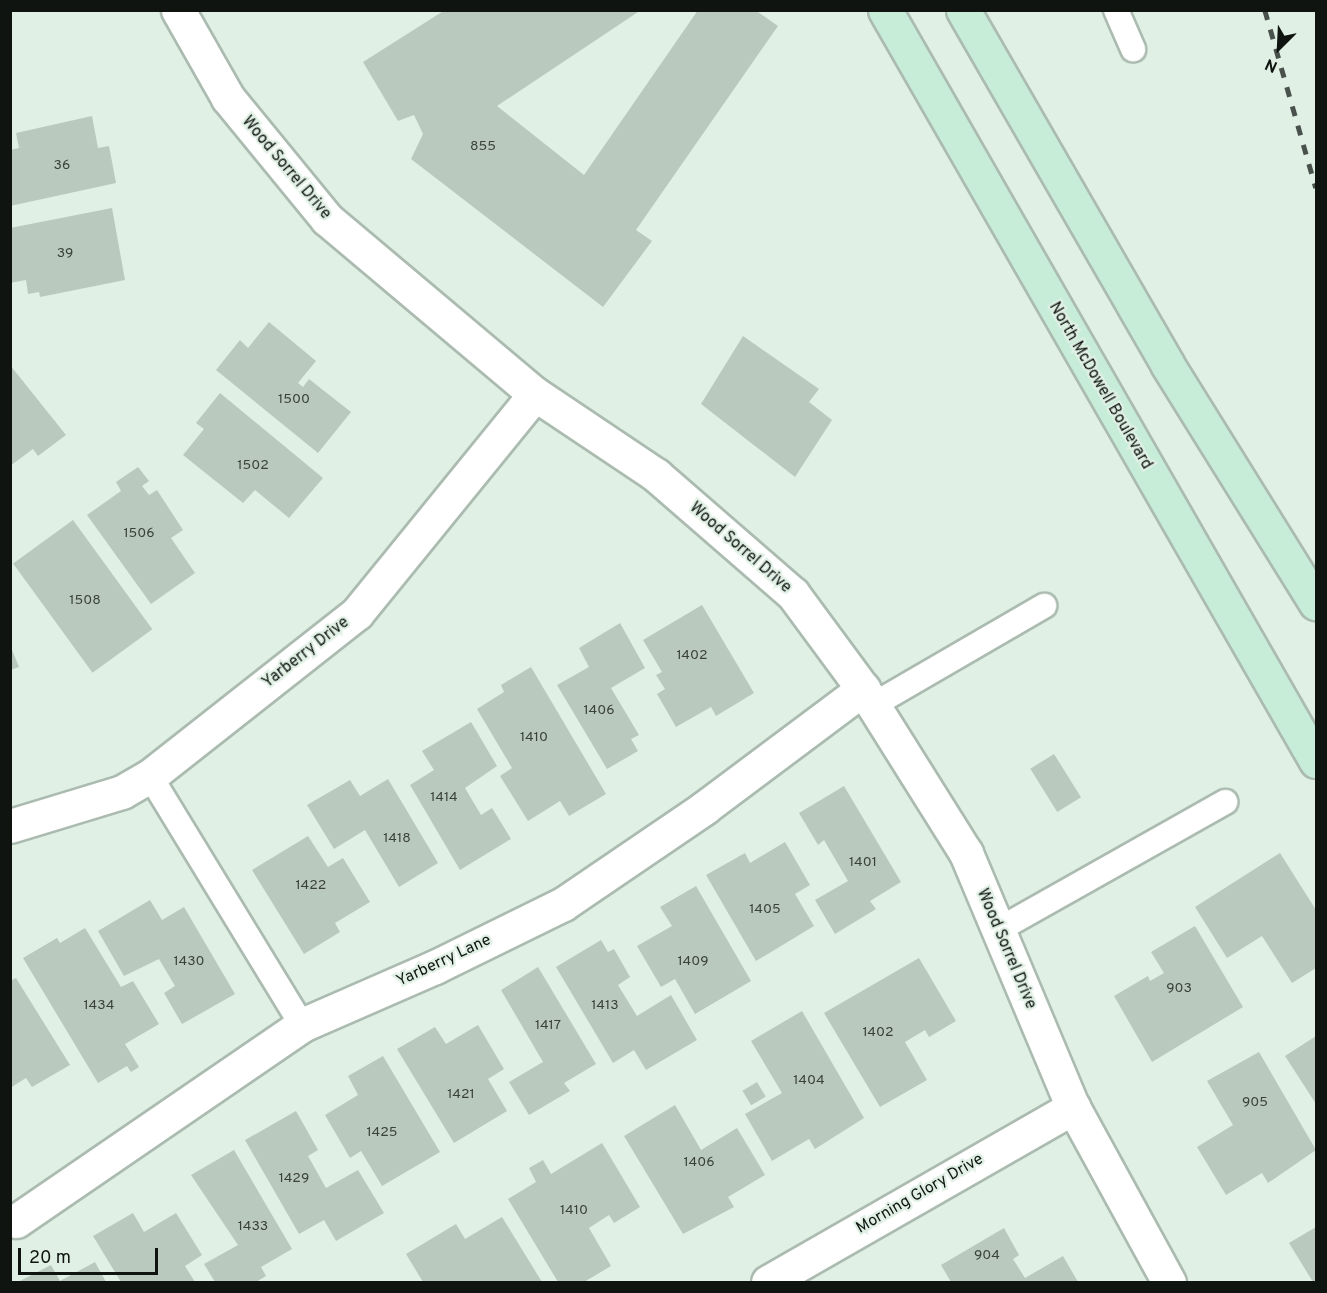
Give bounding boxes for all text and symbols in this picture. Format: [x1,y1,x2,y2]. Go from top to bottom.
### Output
north arrow [1249,18,1309,78]
text: N [1262,53,1281,76]
street label: Wood Sorrel Drive [237,112,335,224]
house number: 855 [470,139,496,155]
house number: 36 [54,158,70,174]
house number: 39 [57,246,73,262]
street label: North McDowell Boulevard [1044,299,1156,473]
house number: 1500 [278,392,310,408]
house number: 1502 [237,458,269,474]
street label: Wood Sorrel Drive [685,498,795,598]
house number: 1506 [123,526,155,542]
house number: 1508 [69,593,101,609]
street label: Yarberry Drive [259,613,353,693]
house number: 1402 [676,648,708,664]
house number: 1406 [584,703,614,719]
house number: 1410 [520,730,548,746]
house number: 1414 [430,790,458,806]
house number: 1418 [383,831,411,847]
house number: 1401 [849,855,877,871]
house number: 1422 [296,878,326,894]
street label: Wood Sorrel Drive [972,886,1040,1012]
house number: 1405 [749,902,781,918]
street label: Yarberry Lane [394,931,494,991]
house number: 1430 [174,954,204,970]
house number: 1409 [678,954,708,970]
house number: 903 [1166,981,1192,997]
house number: 1434 [84,998,114,1014]
house number: 1413 [591,998,619,1014]
house number: 1417 [535,1018,561,1034]
house number: 1402 [862,1025,894,1041]
house number: 1404 [793,1073,825,1089]
house number: 1421 [447,1087,475,1103]
house number: 905 [1242,1095,1268,1111]
house number: 1425 [367,1125,397,1141]
street label: Morning Glory Drive [853,1150,987,1238]
house number: 1406 [684,1155,714,1171]
house number: 1429 [279,1171,309,1187]
house number: 1410 [560,1203,588,1219]
house number: 1433 [238,1219,268,1235]
scale bar [21,1236,160,1274]
text: 20 m [29,1247,71,1270]
house number: 904 [974,1248,1000,1264]

